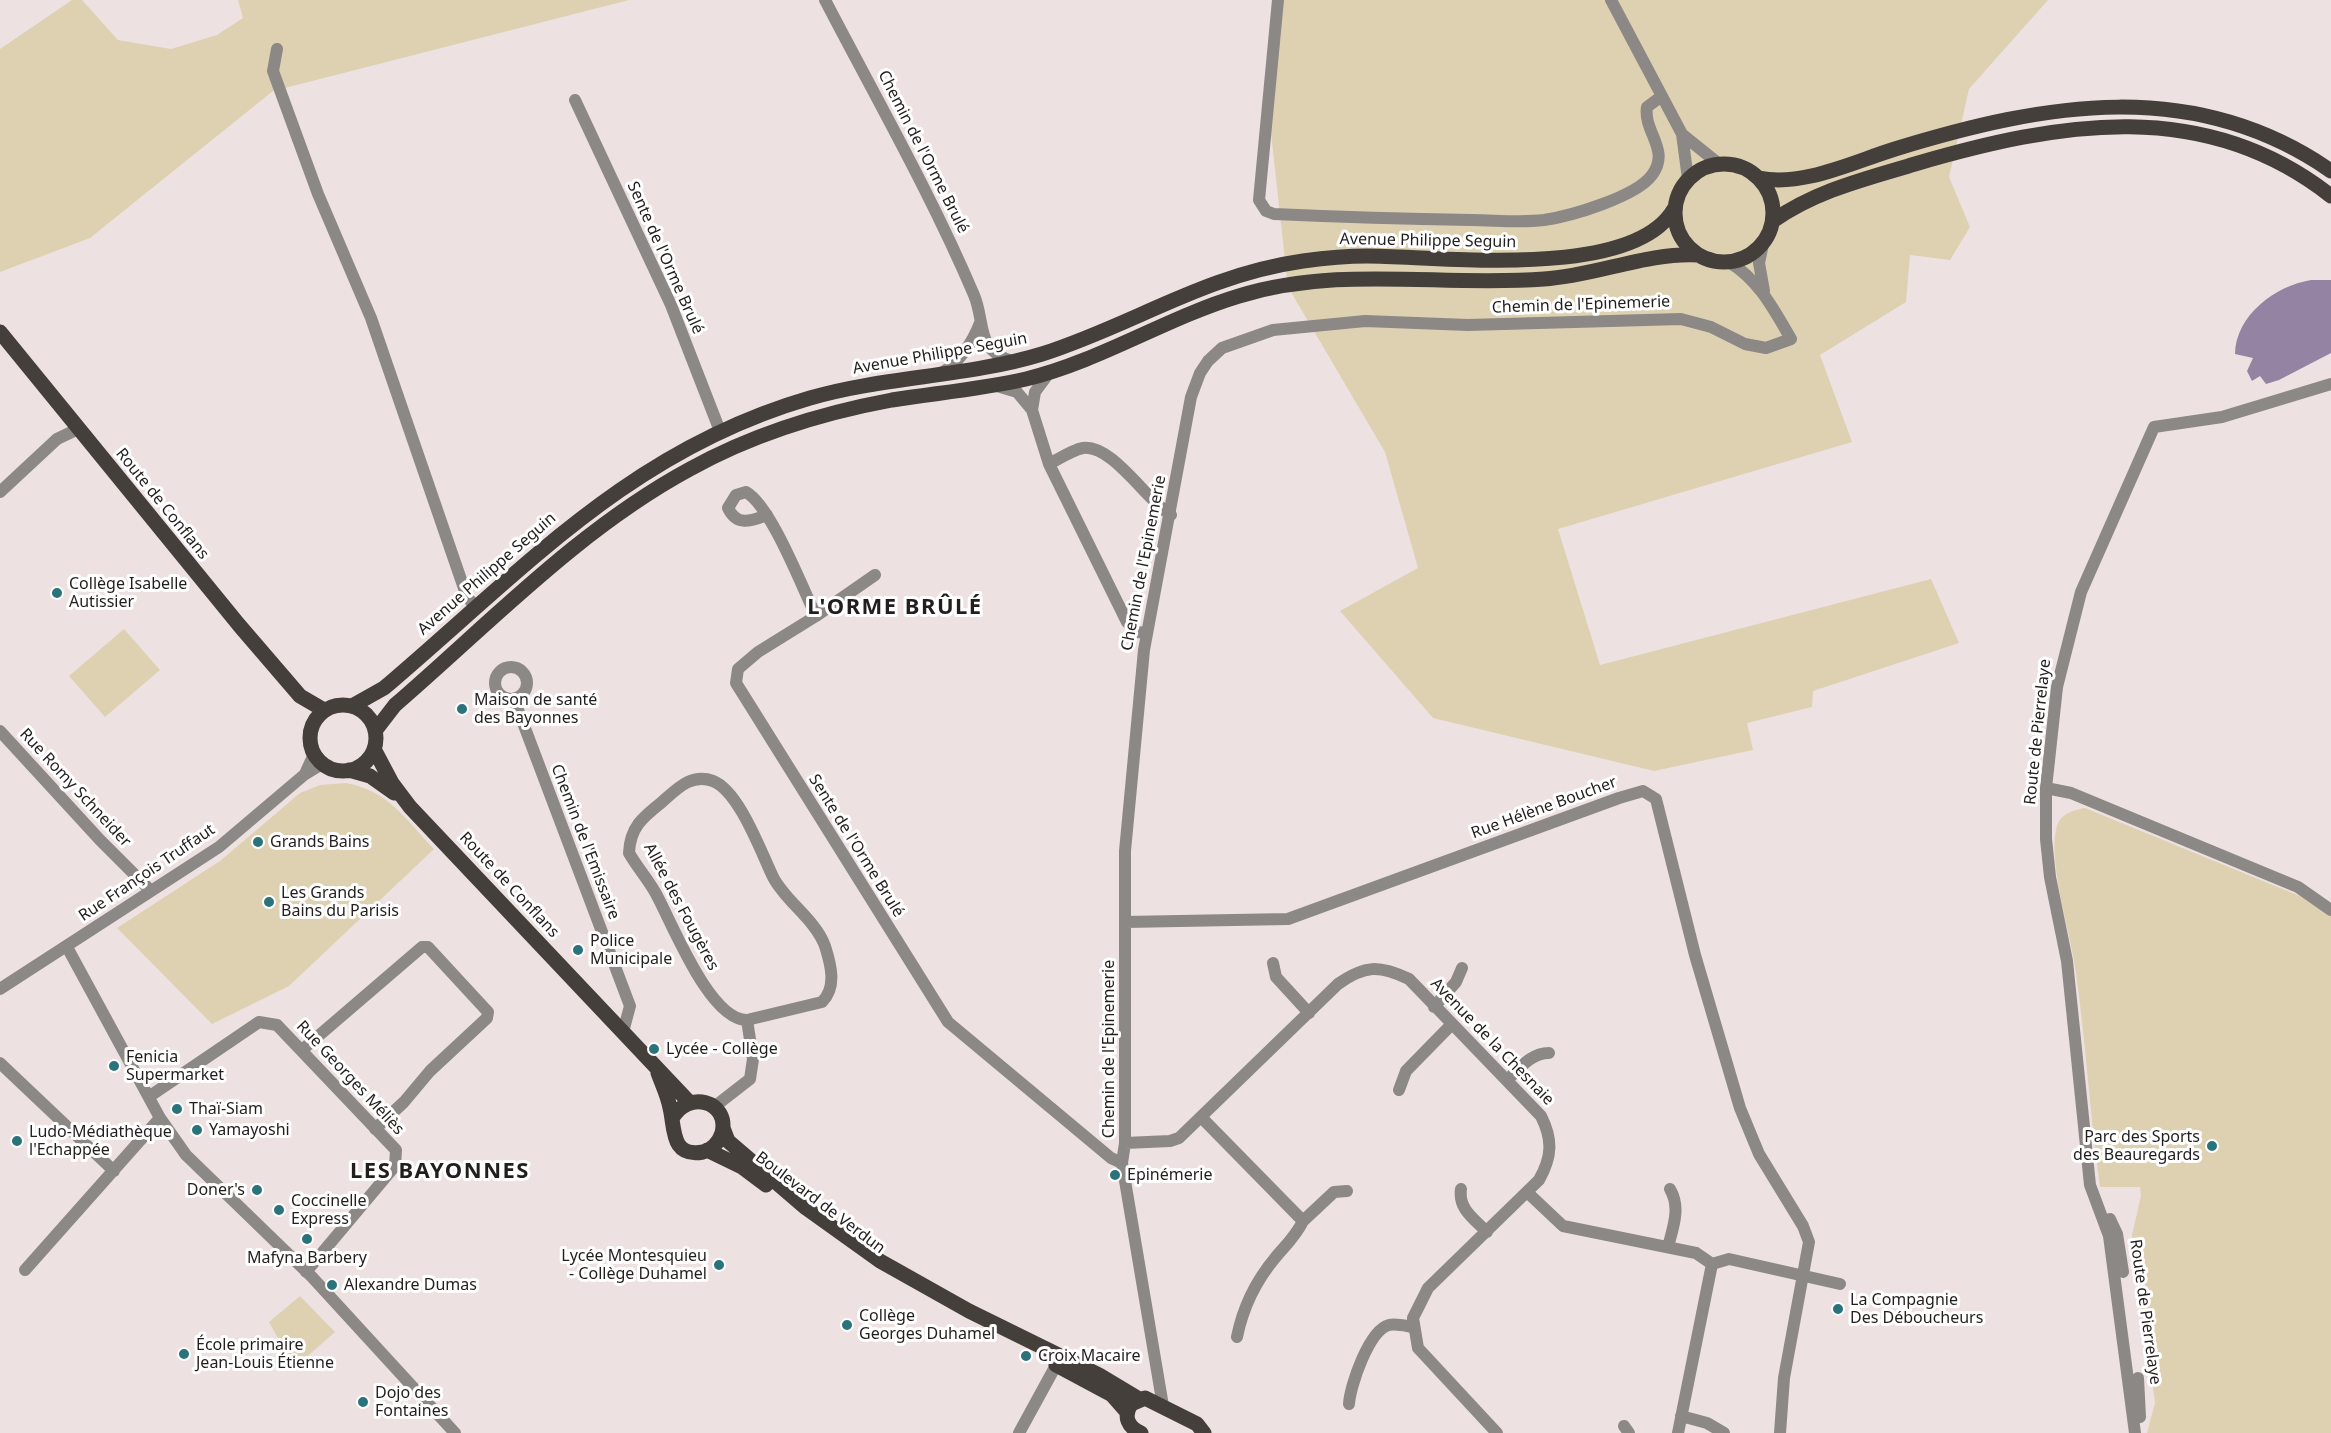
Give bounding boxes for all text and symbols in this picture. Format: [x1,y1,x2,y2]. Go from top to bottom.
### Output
street label: Chemin de l'Orme Brulé [874,67,972,237]
street label: Sente de l'Orme Brulé [623,179,707,337]
street label: Avenue Philippe Seguin [1339,230,1517,252]
street label: Chemin de l'Epinemerie [1492,292,1670,318]
street label: Avenue Philippe Seguin [851,329,1029,379]
street label: Route de Conflans [111,445,213,563]
street label: Chemin de l'Epinemerie [1118,474,1170,652]
street label: Avenue Philippe Seguin [414,509,560,639]
place label: Collège Isabelle Autissier [69,574,187,612]
marker: Collège Isabelle Autissier [50,586,64,600]
district label: L'ORME BRÛLÉ [807,595,983,621]
street label: Route de Pierrelaye [2021,658,2055,806]
place label: Maison de santé des Bayonnes [474,690,597,728]
marker: Maison de santé des Bayonnes [455,702,469,716]
street label: Rue Romy Schneider [15,725,135,851]
street label: Chemin de l'Emissaire [547,762,623,922]
street label: Sente de l'Orme Brulé [804,771,908,921]
street label: Rue Hélène Boucher [1469,773,1619,843]
street label: Rue François Truffaut [75,820,219,926]
street label: Route de Conflans [455,828,563,942]
place label: Grands Bains [270,832,370,852]
marker: Grands Bains [251,835,265,849]
street label: Allée des Fougères [639,840,723,974]
place label: Les Grands Bains du Parisis [281,883,399,921]
marker: Les Grands Bains du Parisis [262,895,276,909]
place label: Police Municipale [590,931,672,969]
marker: Police Municipale [571,943,585,957]
street label: Chemin de l'Epinemerie [1099,960,1119,1138]
street label: Avenue de la Chesnaie [1426,974,1558,1110]
street label: Rue Georges Méliès [292,1017,408,1139]
place label: Lycée - Collège [666,1039,778,1059]
marker: Lycée - Collège [647,1042,661,1056]
place label: Fenicia Supermarket [126,1047,224,1085]
marker: Fenicia Supermarket [107,1059,121,1073]
place label: Thaï-Siam [189,1099,263,1119]
marker: Thaï-Siam [170,1102,184,1116]
place label: Yamayoshi [209,1120,290,1140]
place label: Ludo-Médiathèque l'Echappée [29,1122,172,1160]
marker: Yamayoshi [190,1123,204,1137]
place label: Parc des Sports des Beauregards [2073,1127,2200,1165]
marker: Ludo-Médiathèque l'Echappée [10,1134,24,1148]
marker: Parc des Sports des Beauregards [2205,1139,2219,1153]
street label: Boulevard de Verdun [751,1148,889,1258]
district label: LES BAYONNES [350,1159,530,1185]
place label: Epinémerie [1127,1165,1213,1185]
marker: Epinémerie [1108,1168,1122,1182]
place label: Doner's [187,1180,245,1200]
marker: Doner's [250,1183,264,1197]
place label: Coccinelle Express [291,1191,366,1229]
marker: Coccinelle Express [272,1203,286,1217]
marker: Mafyna Barbery [300,1232,314,1246]
street label: Route de Pierrelaye [2125,1238,2165,1386]
place label: Lycée Montesquieu - Collège Duhamel [561,1246,707,1284]
place label: Mafyna Barbery [247,1248,367,1268]
marker: Lycée Montesquieu - Collège Duhamel [712,1258,726,1272]
place label: Alexandre Dumas [344,1275,477,1295]
marker: Alexandre Dumas [325,1278,339,1292]
place label: La Compagnie Des Déboucheurs [1850,1290,1983,1328]
marker: La Compagnie Des Déboucheurs [1831,1302,1845,1316]
place label: Collège Georges Duhamel [859,1306,995,1344]
marker: Collège Georges Duhamel [840,1318,854,1332]
place label: École primaire Jean-Louis Étienne [196,1335,334,1373]
place label: Croix Macaire [1038,1346,1140,1366]
marker: École primaire Jean-Louis Étienne [177,1347,191,1361]
marker: Croix Macaire [1019,1349,1033,1363]
place label: Dojo des Fontaines [375,1383,448,1421]
marker: Dojo des Fontaines [356,1395,370,1409]

